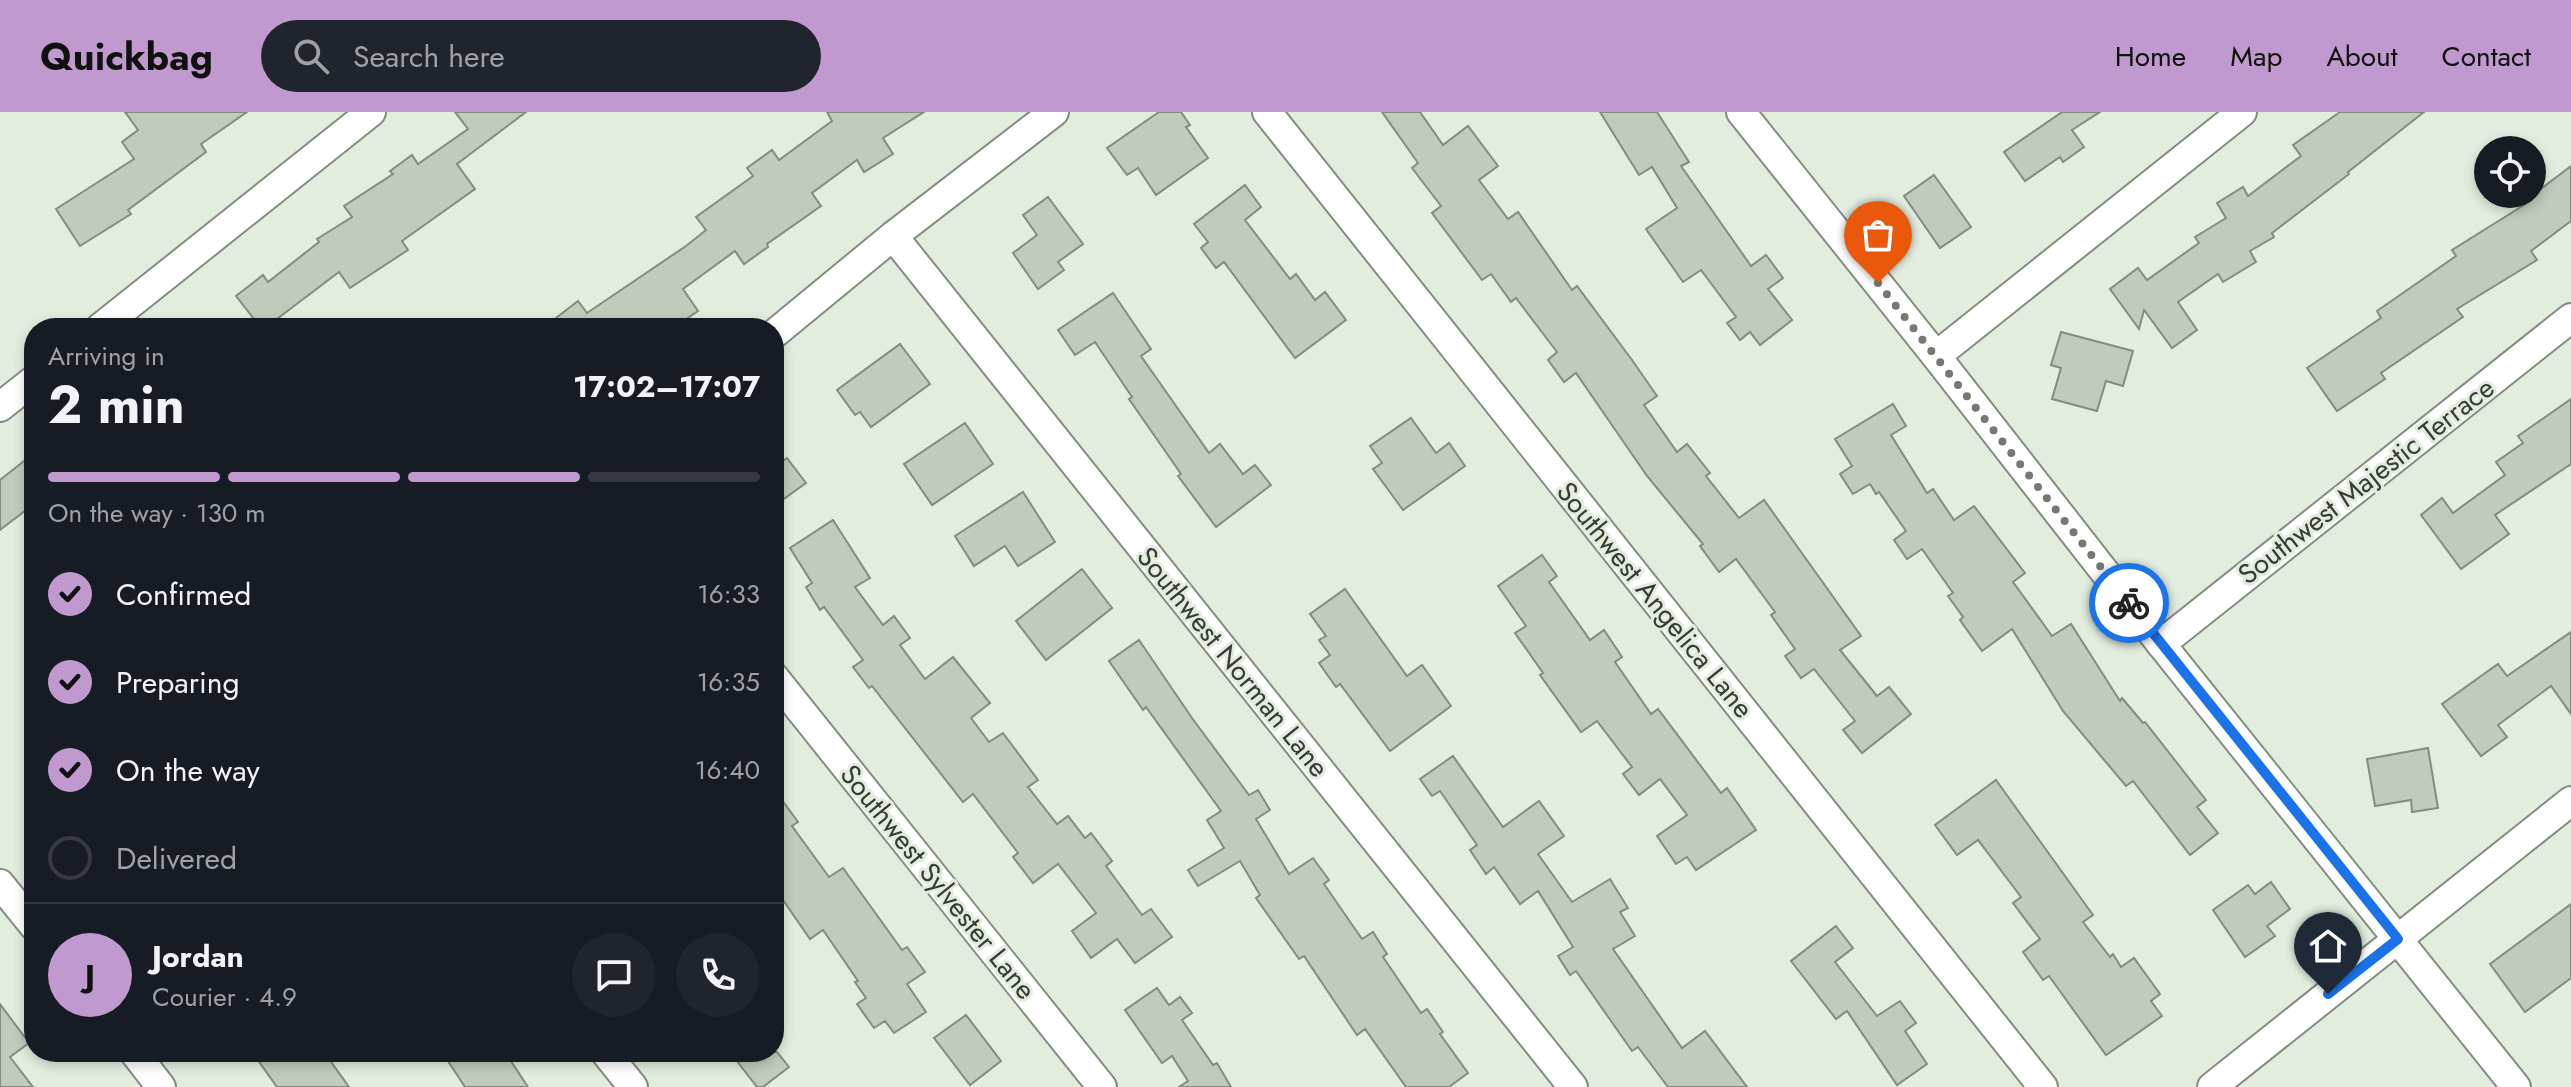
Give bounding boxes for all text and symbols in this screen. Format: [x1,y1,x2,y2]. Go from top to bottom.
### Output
search box [261,20,821,92]
text: Quickbag [40,29,213,84]
icon: search [289,34,333,78]
text: Search here [353,35,505,78]
text: Home [2115,36,2186,77]
text: Map [2230,36,2282,77]
text: About [2326,36,2398,77]
text: Contact [2442,36,2531,77]
map controls [2474,136,2546,208]
button: locate [2474,136,2546,208]
pin [1844,201,1912,283]
icon: bag [1856,213,1900,257]
text: Arriving in [48,337,165,375]
text: 17:02–17:07 [573,365,760,408]
text: 2 min [48,367,185,443]
street label: Southwest Majestic Terrace [2229,368,2503,594]
street label: Southwest Angelica Lane [1547,473,1763,727]
text: On the way · 130 m [48,494,266,532]
street label: Southwest Norman Lane [1127,538,1339,786]
courier [2089,563,2169,643]
icon: check [48,572,92,616]
text: Confirmed [116,573,251,616]
text: 16:33 [697,575,760,613]
icon: bike [2107,581,2151,625]
icon: check [48,660,92,704]
text: Preparing [116,661,240,704]
text: 16:35 [697,663,760,701]
icon: check [48,748,92,792]
text: On the way [116,749,260,792]
text: 16:40 [695,751,760,789]
street label: Southwest Sylvester Lane [830,756,1046,1008]
text: Delivered [116,837,237,880]
pin [2294,912,2362,994]
icon: home [2306,924,2350,968]
button: chat [572,933,656,1017]
button: phone [676,933,760,1017]
text: Jordan [152,935,244,978]
text: J [85,954,95,997]
text: Courier · 4.9 [152,978,297,1016]

